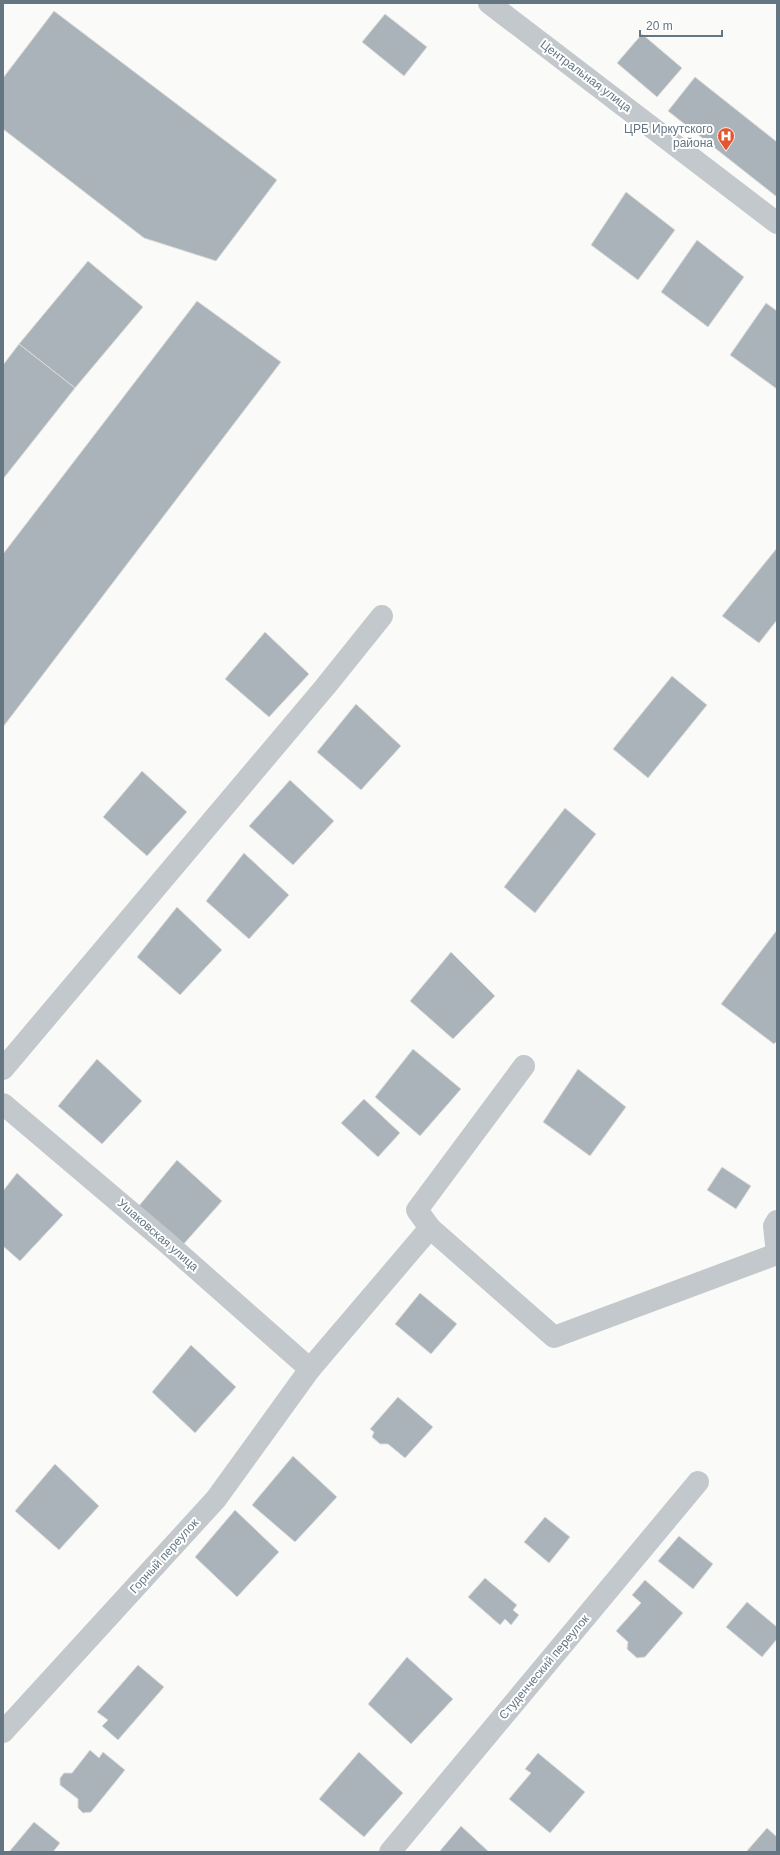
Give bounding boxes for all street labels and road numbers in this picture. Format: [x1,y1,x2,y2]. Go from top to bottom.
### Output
street label: Центральная улица [538,37,635,115]
street label: Ушаковская улица [115,1196,202,1274]
street label: Горный переулок [127,1515,202,1596]
street label: Студенческий переулок [496,1611,592,1722]

